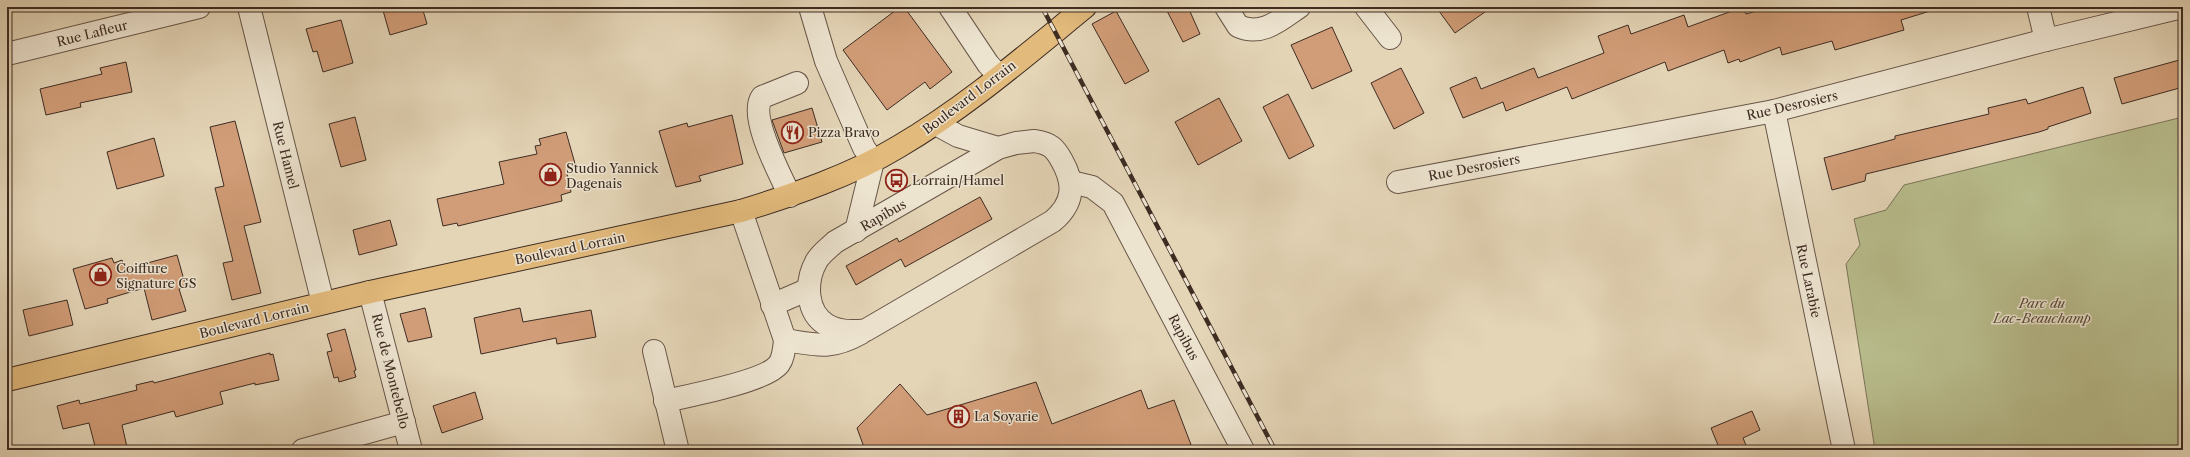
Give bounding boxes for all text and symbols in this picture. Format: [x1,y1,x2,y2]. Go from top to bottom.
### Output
street label: Rue Lafleur [55,16,130,50]
street label: Boulevard Lorrain [919,57,1019,137]
street label: Rue Desrosiers [1745,87,1839,123]
street label: Rue Hamel [270,119,302,191]
restaurant icon: Pizza Bravo [780,119,806,145]
place label: Pizza Bravo [808,124,880,140]
street label: Rue Desrosiers [1427,150,1522,184]
place label: Studio Yannick Dagenais [566,160,659,191]
shop icon: Studio Yannick Dagenais [537,162,563,188]
bus stop icon: Lorrain/Hamel [883,167,909,193]
place label: Lorrain/Hamel [912,172,1004,188]
street label: Rapibus [857,195,909,234]
street label: Boulevard Lorrain [513,228,627,268]
street label: Rue Larabie [1793,243,1825,319]
place label: Coiffure Signature GS [116,260,197,291]
shop icon: Coiffure Signature GS [88,262,114,288]
park label: Parc du Lac-Beauchamp [1992,295,2091,326]
street label: Boulevard Lorrain [197,299,311,341]
street label: Rapibus [1165,311,1203,363]
street label: Rue de Montebello [369,312,413,430]
building icon: La Soyarie [946,403,972,429]
place label: La Soyarie [974,408,1039,424]

